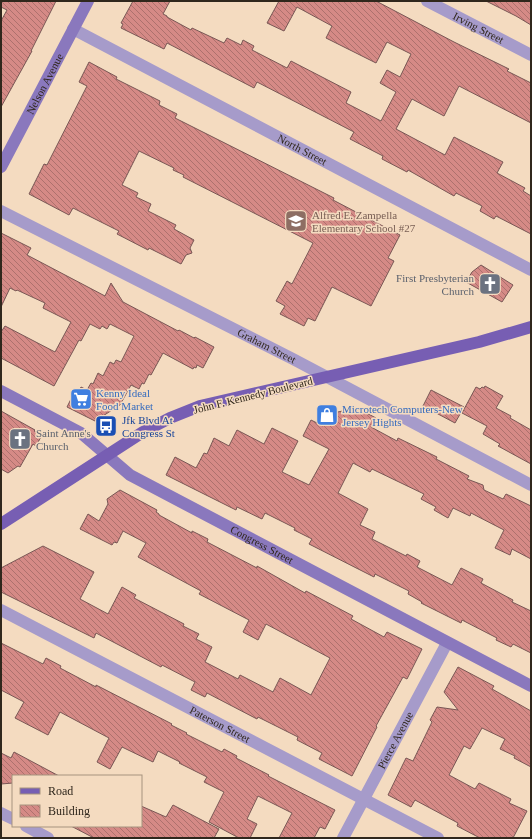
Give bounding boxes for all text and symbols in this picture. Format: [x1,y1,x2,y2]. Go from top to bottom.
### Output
street label: Irving Street [451,10,506,46]
street label: Nelson Avenue [24,51,65,116]
street label: North Street [275,132,329,168]
school or university icon: Alfred E. Zampella Elementary School #27 [283,208,309,234]
place label: Alfred E. Zampella Elementary School #27 [312,209,416,234]
church icon: First Presbyterian Church [477,271,503,297]
place label: First Presbyterian Church [396,272,474,297]
street label: Graham Street [236,326,298,366]
street label: John F. Kennedy Boulevard [192,374,314,416]
supermarket icon: Kenny Ideal Food Market [68,386,94,412]
place label: Kenny Ideal Food Market [96,387,153,412]
shop icon: Microtech Computers-New Jersey Hights [314,402,340,428]
place label: Microtech Computers-New Jersey Hights [342,403,463,428]
bus stop icon: Jfk Blvd At Congress St [93,413,119,439]
place label: Jfk Blvd At Congress St [122,414,175,439]
church icon: Saint Anne's Church [7,426,33,452]
place label: Saint Anne's Church [36,427,91,452]
street label: Congress Street [228,523,295,566]
street label: Paterson Street [188,704,252,745]
street label: Pierce Avenue [375,709,415,771]
legend [12,775,142,827]
text: Road [48,784,73,798]
text: Building [48,804,90,818]

